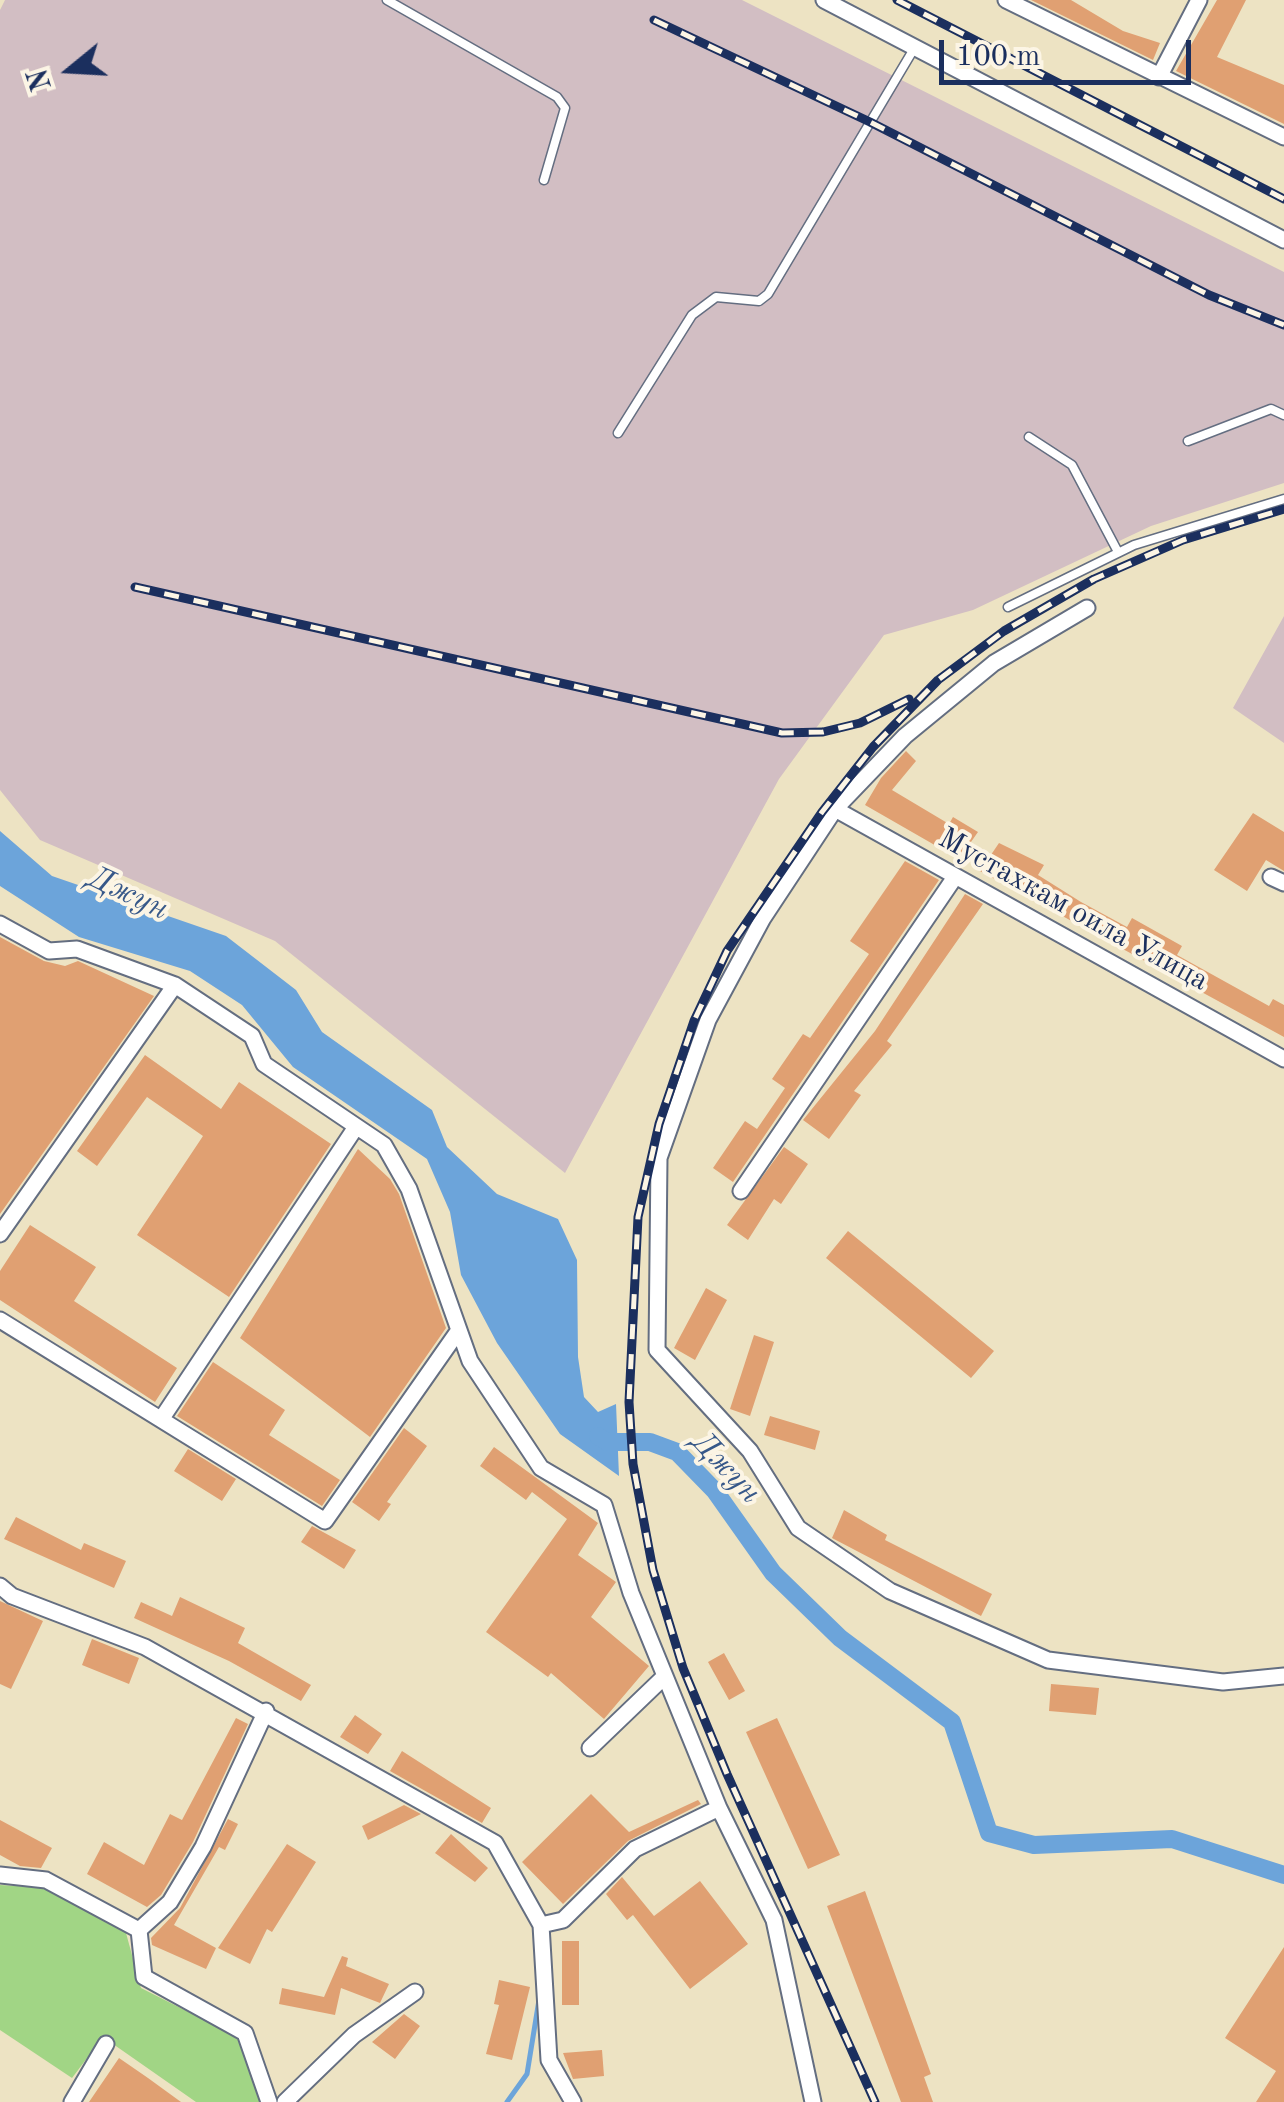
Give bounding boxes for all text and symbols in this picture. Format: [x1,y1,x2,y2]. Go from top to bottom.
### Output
north arrow [20,20,120,120]
scale bar [944,20,1196,82]
text: 100 m [956,42,1040,72]
text: N [25,65,58,94]
street label: Мустахкам оила Улица [932,821,1214,999]
water label: Джун [82,859,174,929]
water label: Джун [683,1424,769,1512]

